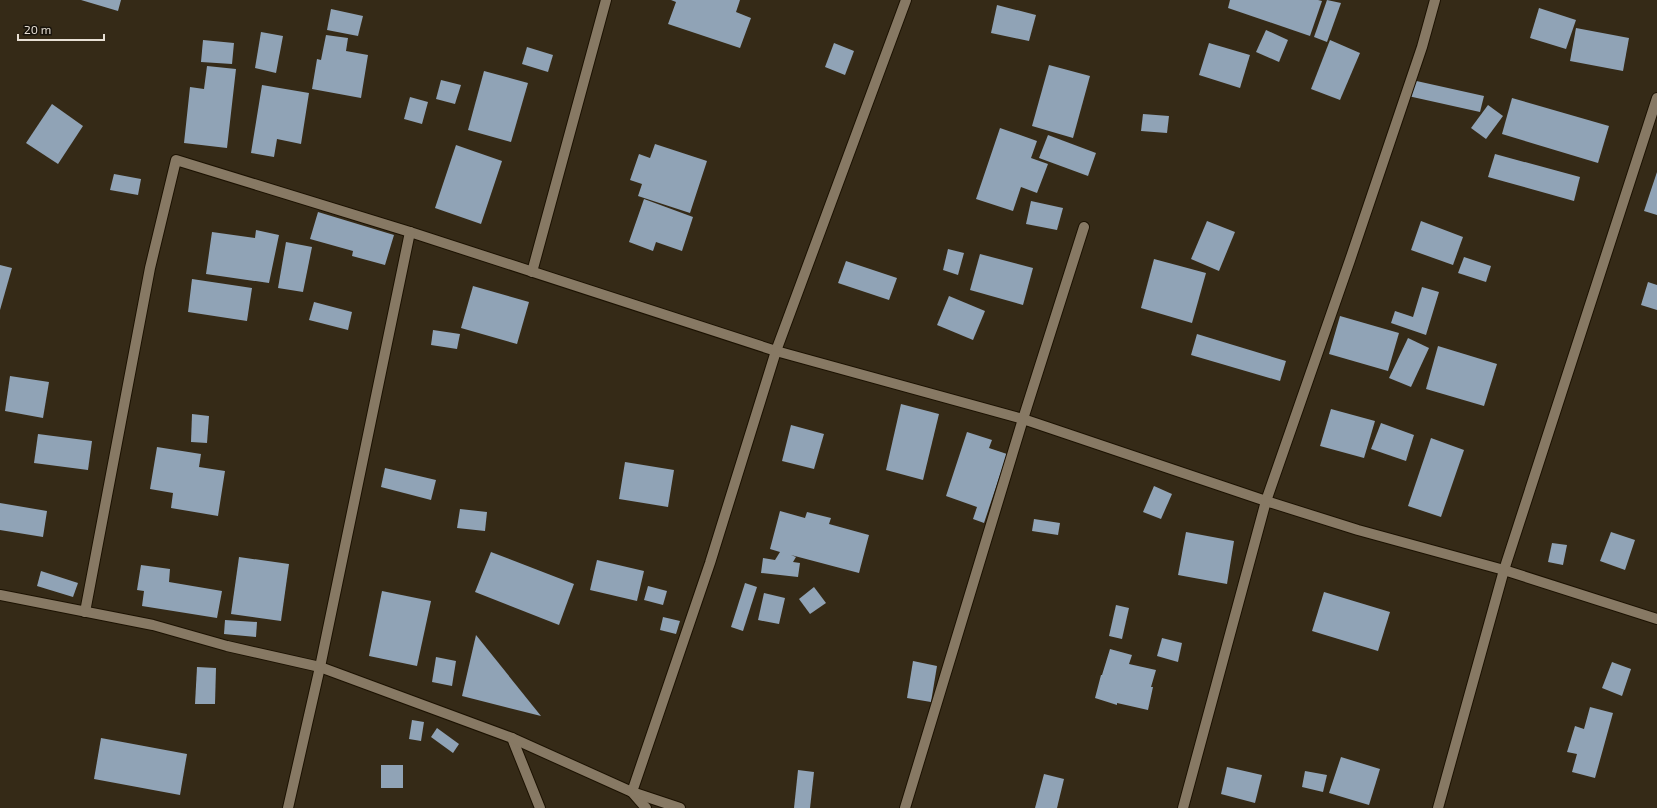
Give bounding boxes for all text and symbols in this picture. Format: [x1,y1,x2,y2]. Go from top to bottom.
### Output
scale bar [18,16,104,42]
text: 20 m [24,22,51,36]

